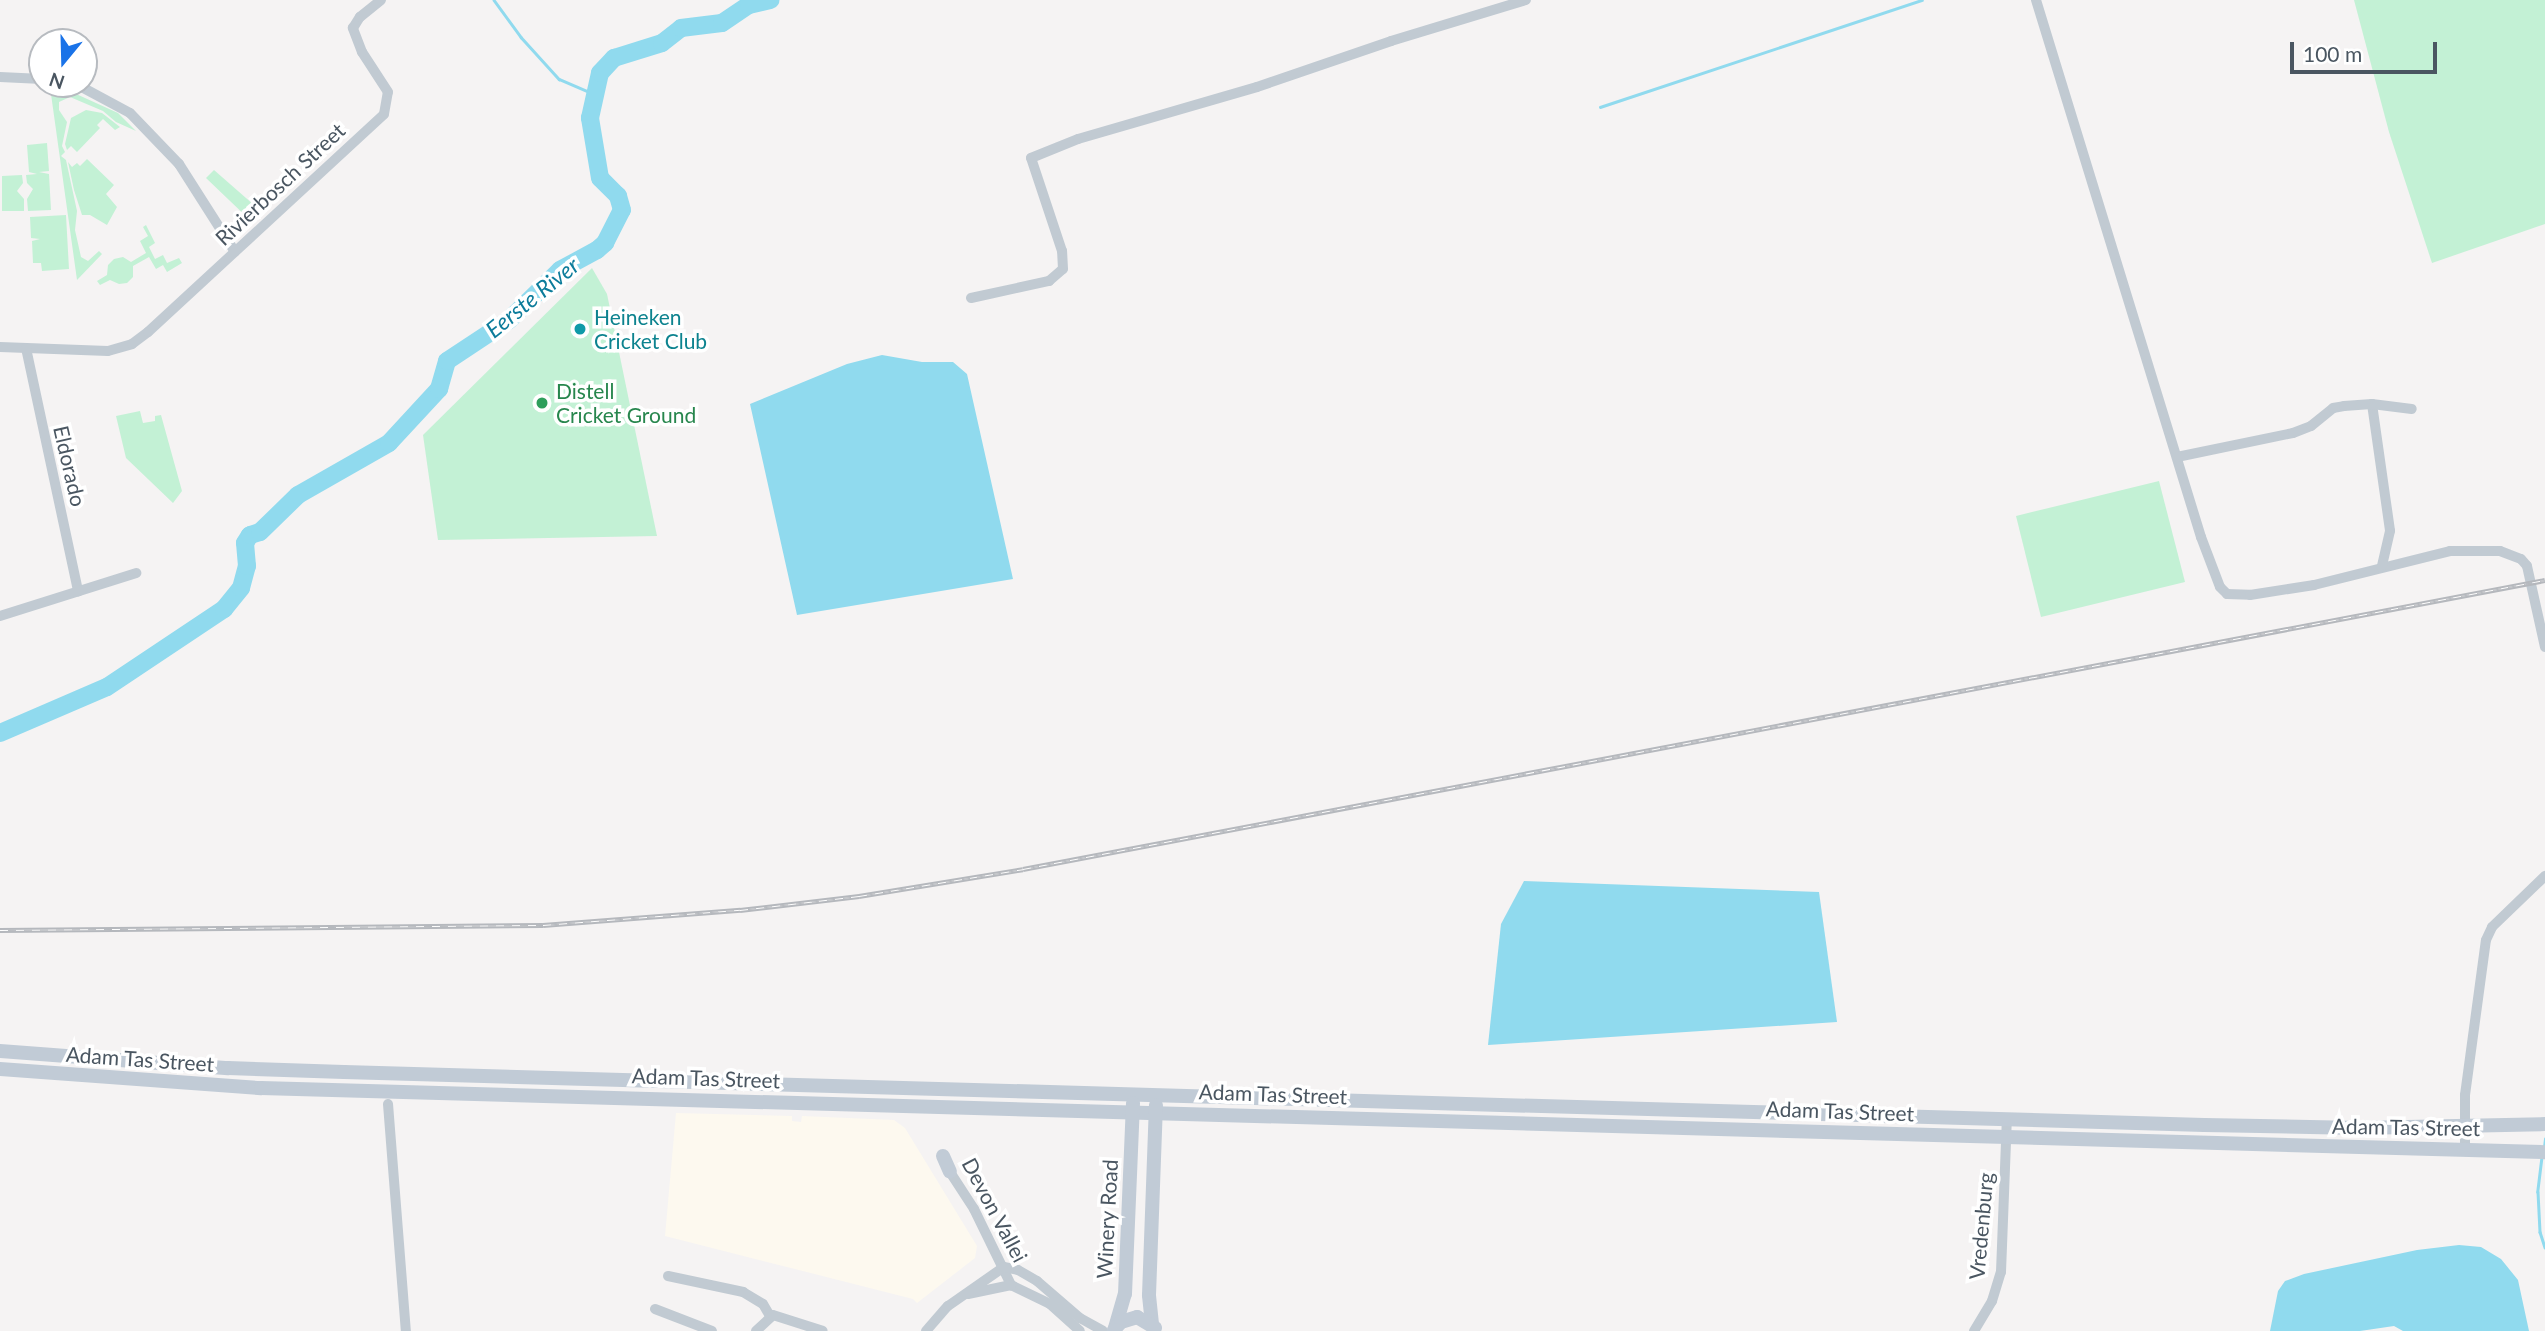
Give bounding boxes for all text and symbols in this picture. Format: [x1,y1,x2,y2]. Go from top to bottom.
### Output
north arrow [28,28,98,98]
scale bar [2293,28,2440,72]
text: 100 m [2303,41,2362,66]
text: N [46,68,67,95]
street label: Rivierbosch Street [210,118,350,250]
water label: Eerste River [480,251,584,343]
place label: Heineken Cricket Club [594,304,707,354]
marker: Heineken Cricket Club [572,321,588,337]
place label: Distell Cricket Ground [556,378,696,428]
marker: Distell Cricket Ground [534,395,550,411]
street label: Eldorado [48,423,92,509]
street label: Adam Tas Street [65,1041,215,1077]
street label: Adam Tas Street [631,1063,781,1093]
street label: Adam Tas Street [1198,1079,1348,1109]
street label: Adam Tas Street [1765,1096,1915,1126]
street label: Adam Tas Street [2331,1113,2481,1141]
street label: Devon Vallei [957,1153,1033,1267]
street label: Winery Road [1091,1158,1123,1280]
street label: Vredenburg [1964,1171,1998,1281]

